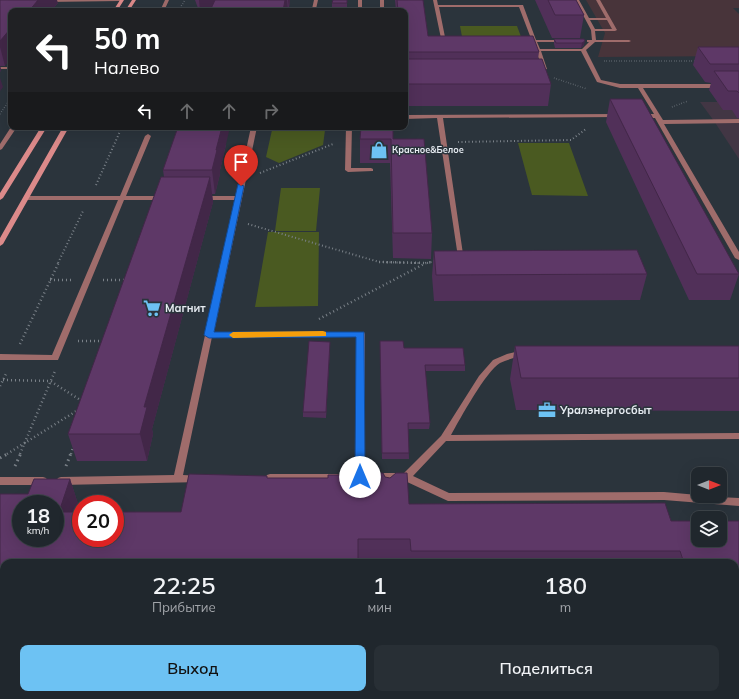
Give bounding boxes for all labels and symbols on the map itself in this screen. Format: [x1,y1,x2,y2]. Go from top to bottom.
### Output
shop icon: Красное&Белое [369,140,389,160]
place label: Красное&Белое [392,144,464,155]
pin [224,145,258,186]
supermarket icon: Магнит [142,298,162,318]
place label: Магнит [165,301,206,315]
office icon: Уралэнергосбыт [537,400,557,420]
place label: Уралэнергосбыт [559,403,652,417]
position arrow [339,456,381,498]
north arrow [691,467,727,503]
speed limit sign: 20 [72,495,124,547]

